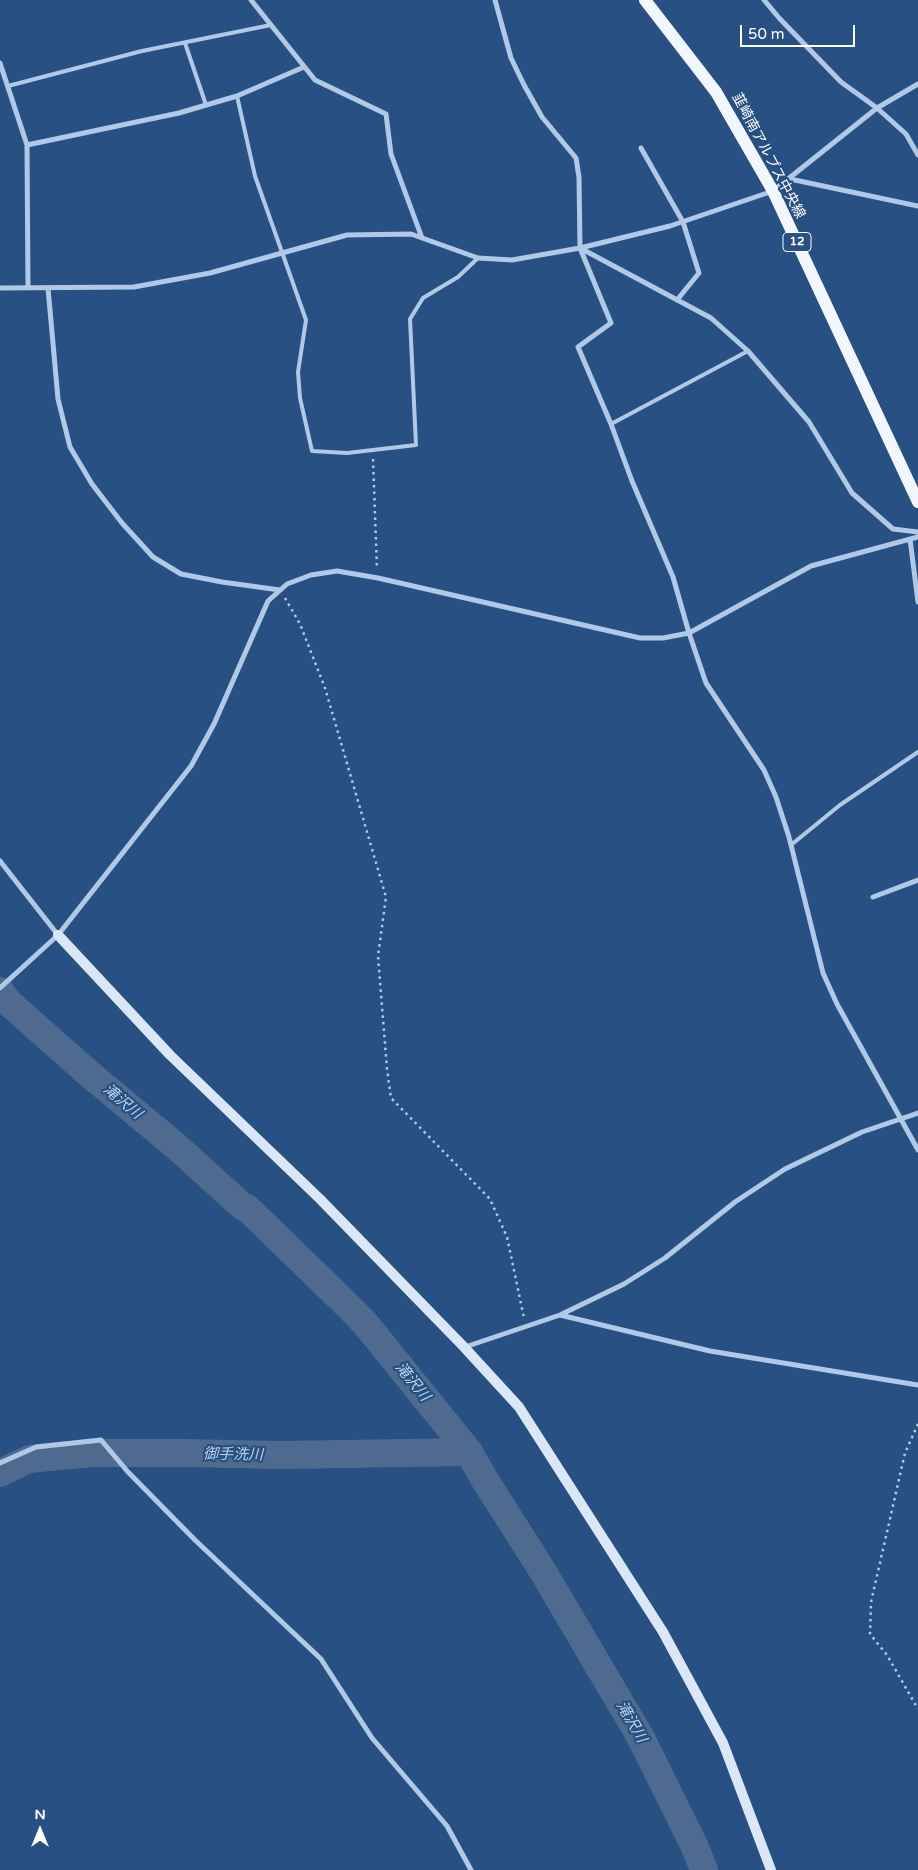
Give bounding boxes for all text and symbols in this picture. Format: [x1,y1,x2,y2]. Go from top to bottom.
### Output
scale bar [743,15,858,47]
text: 50 m [748,25,785,43]
street label: 韮崎南アルプス中央線 [728,90,808,222]
road number: 12 [783,232,811,252]
water label: 滝沢川 [99,1081,145,1123]
water label: 滝沢川 [391,1359,433,1405]
water label: 御手洗川 [203,1445,263,1465]
water label: 滝沢川 [612,1698,650,1746]
north arrow [15,1805,65,1855]
text: N [34,1806,46,1823]

